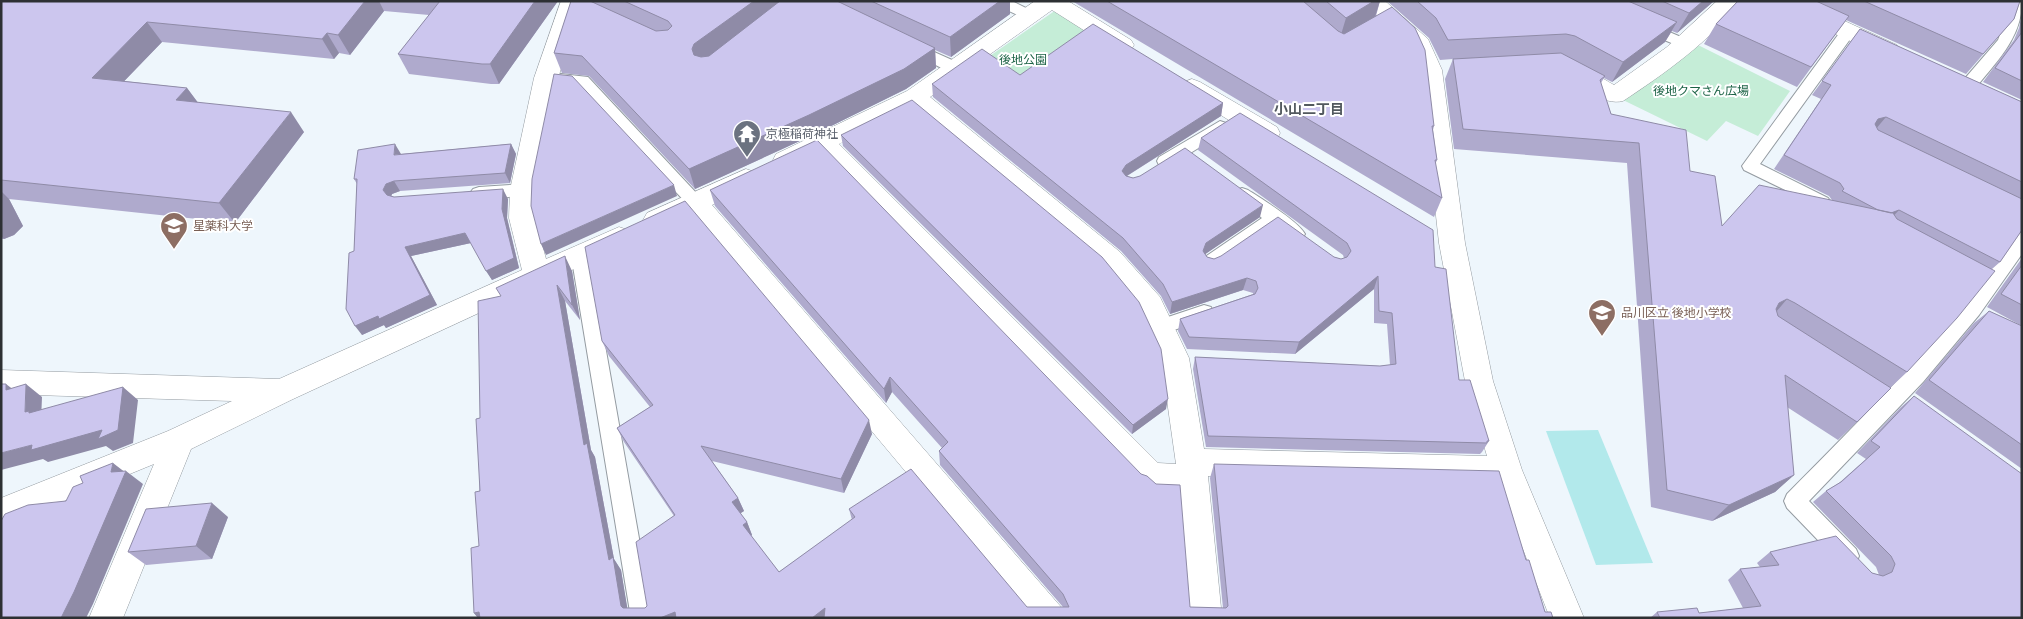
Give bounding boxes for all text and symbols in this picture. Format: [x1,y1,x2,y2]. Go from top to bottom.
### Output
park label: 後地公園 [999,52,1047,68]
park label: 後地クマさん広場 [1653,83,1749,99]
district label: 小山二丁目 [1274,100,1344,118]
temple icon: 京極稲荷神社 [732,119,762,158]
place label: 京極稲荷神社 [766,126,838,142]
school or university icon: 星薬科大学 [159,211,189,250]
place label: 星薬科大学 [193,218,253,234]
school or university icon: 品川区立 後地小学校 [1587,298,1617,337]
place label: 品川区立 後地小学校 [1621,305,1732,321]

